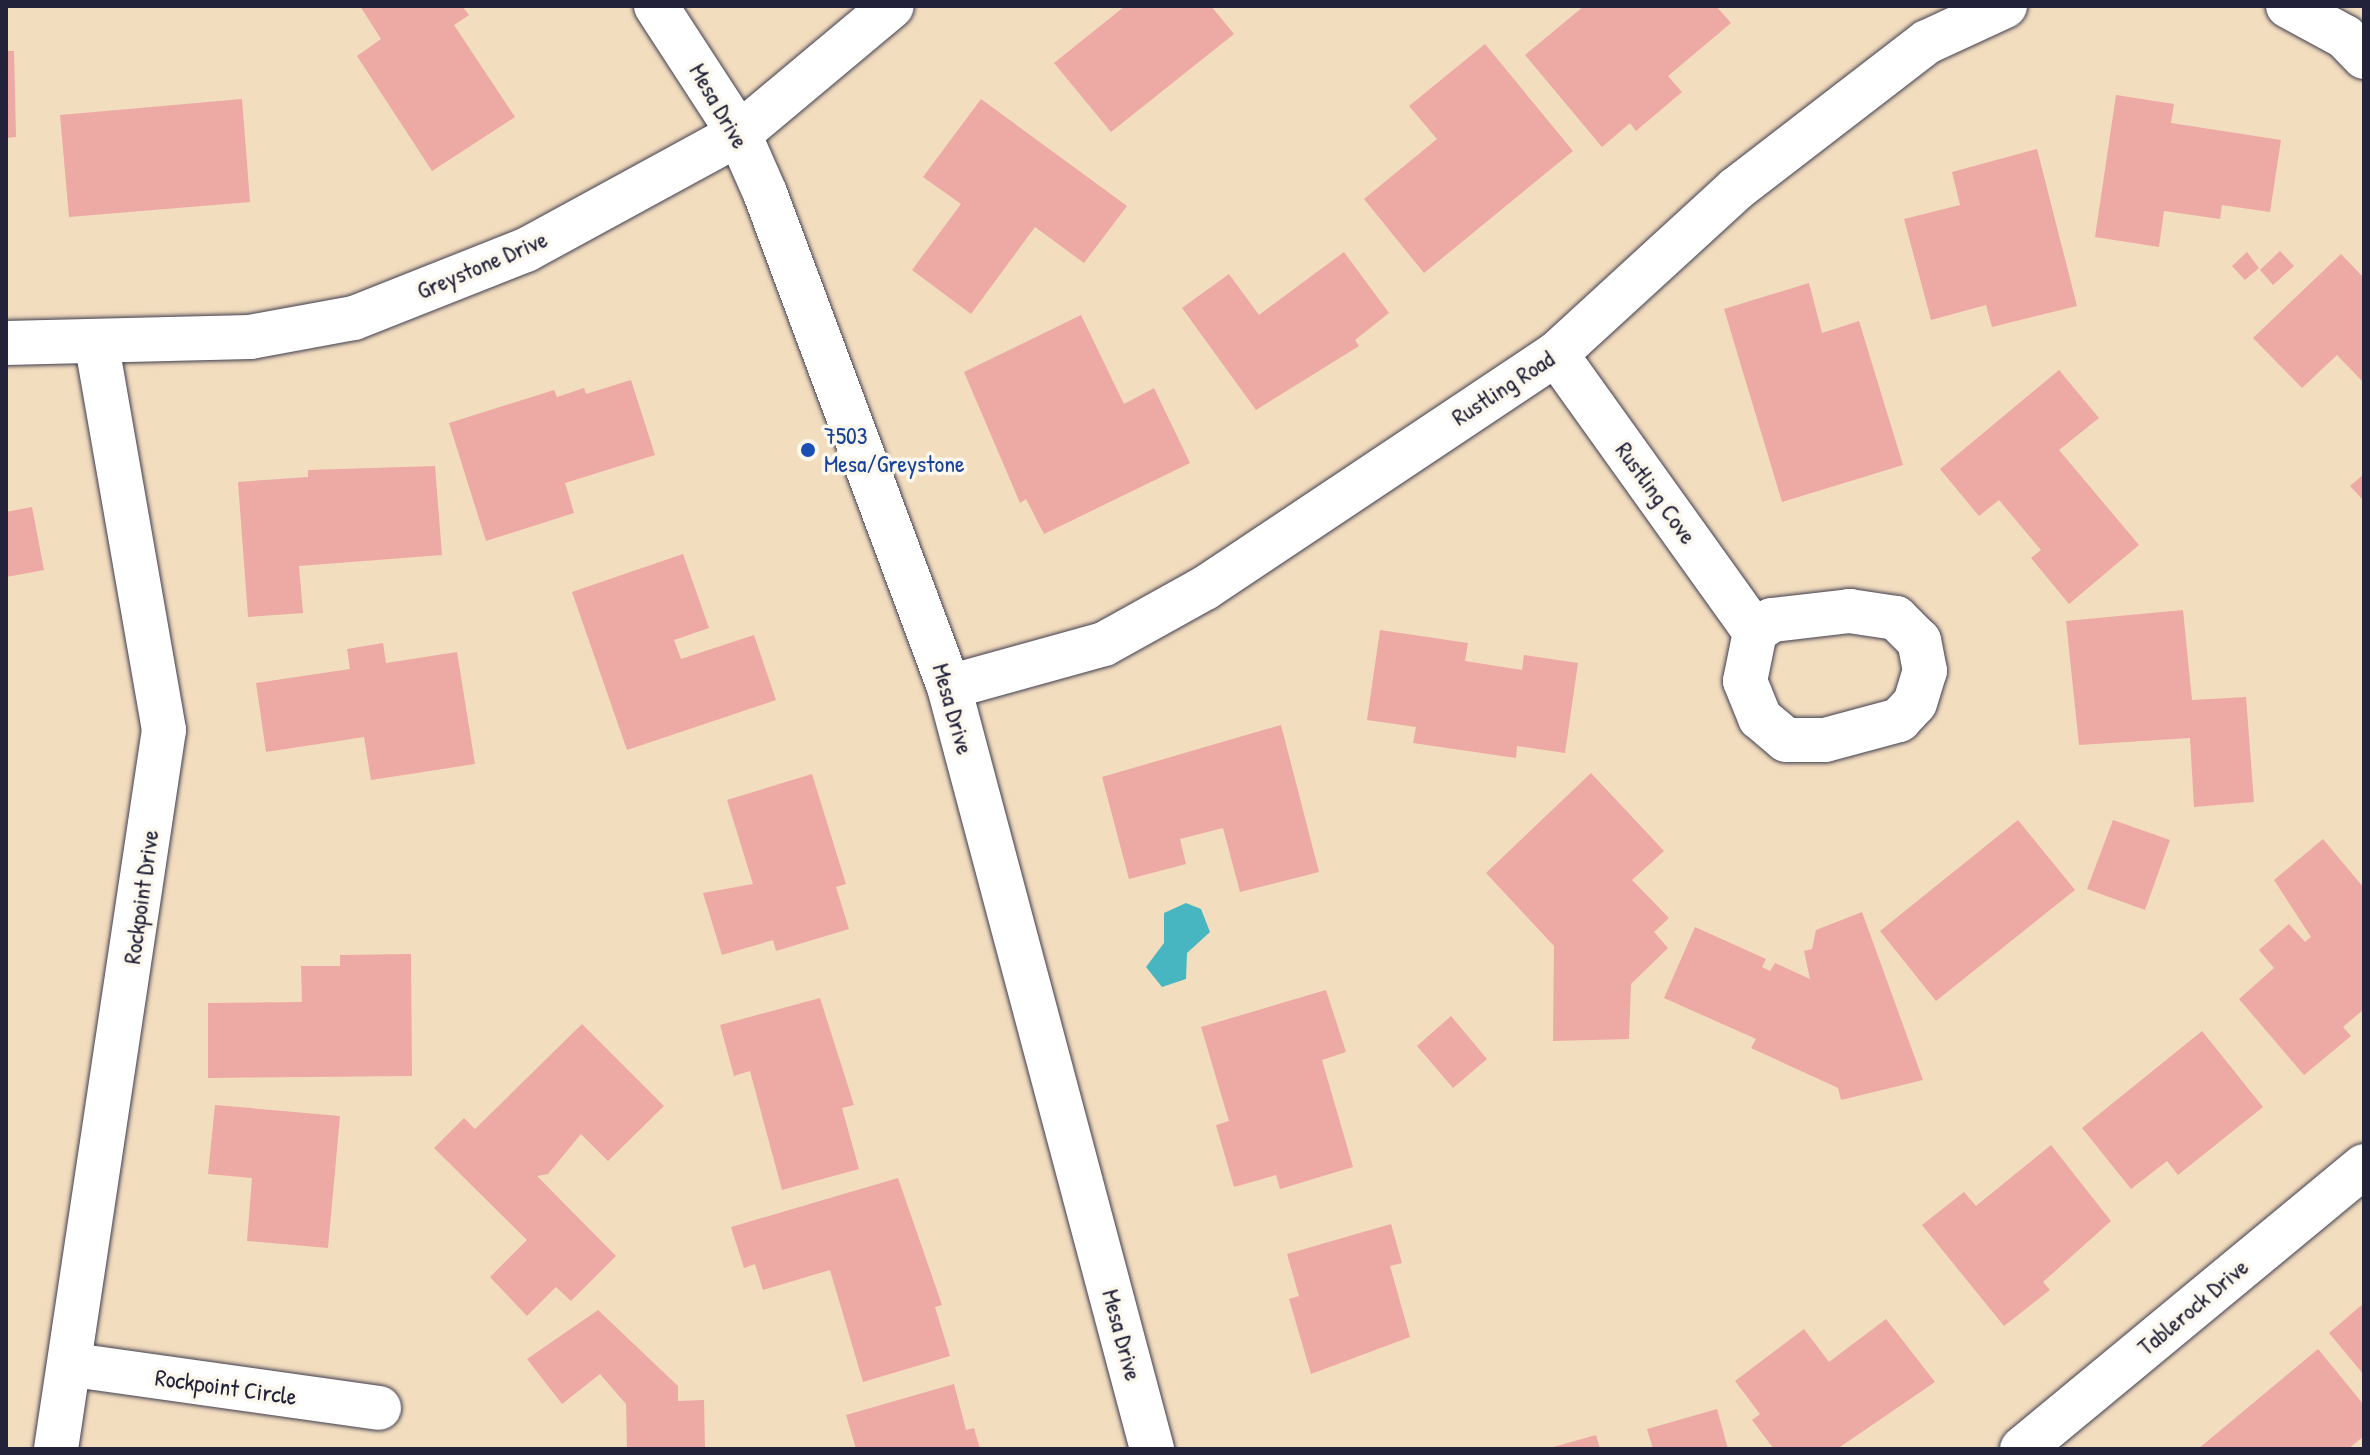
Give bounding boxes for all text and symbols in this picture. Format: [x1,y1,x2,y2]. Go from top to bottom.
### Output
street label: Mesa Drive [683,58,755,154]
street label: Greystone Drive [413,225,551,305]
street label: Rustling Road [1446,344,1560,432]
place label: 7503 Mesa/Greystone [824,422,965,478]
street label: Rustling Cove [1609,436,1703,550]
marker: 7503 Mesa/Greystone [799,441,817,459]
street label: Mesa Drive [926,660,980,758]
street label: Rockpoint Drive [117,828,165,966]
street label: Tablerock Drive [2132,1252,2254,1362]
street label: Mesa Drive [1096,1286,1148,1384]
street label: Rockpoint Circle [153,1363,299,1411]

